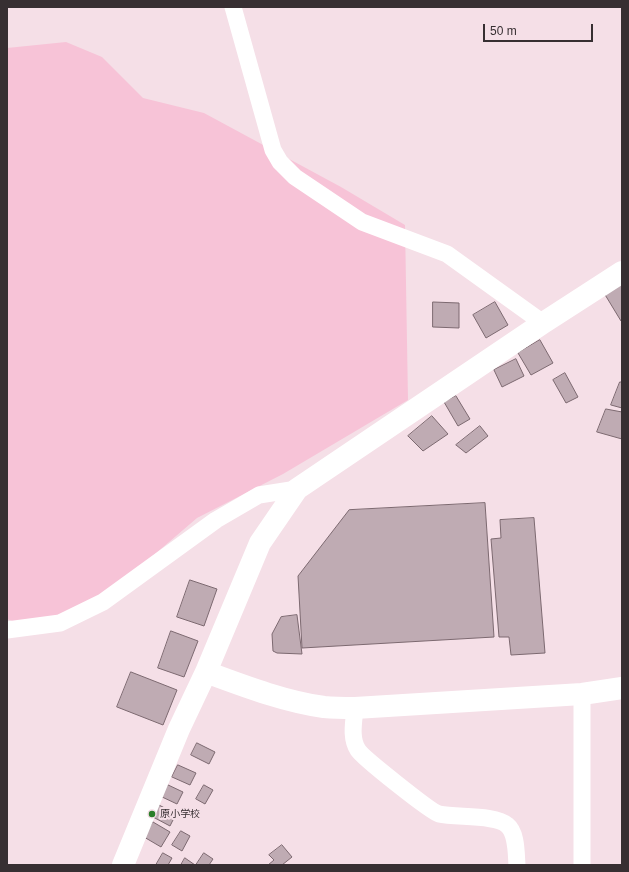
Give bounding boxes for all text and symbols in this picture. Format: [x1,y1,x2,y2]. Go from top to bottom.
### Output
scale bar [485,16,595,42]
text: 50 m [490,24,517,38]
place label: 原小学校 [160,808,200,820]
marker: 原小学校 [147,809,157,819]

